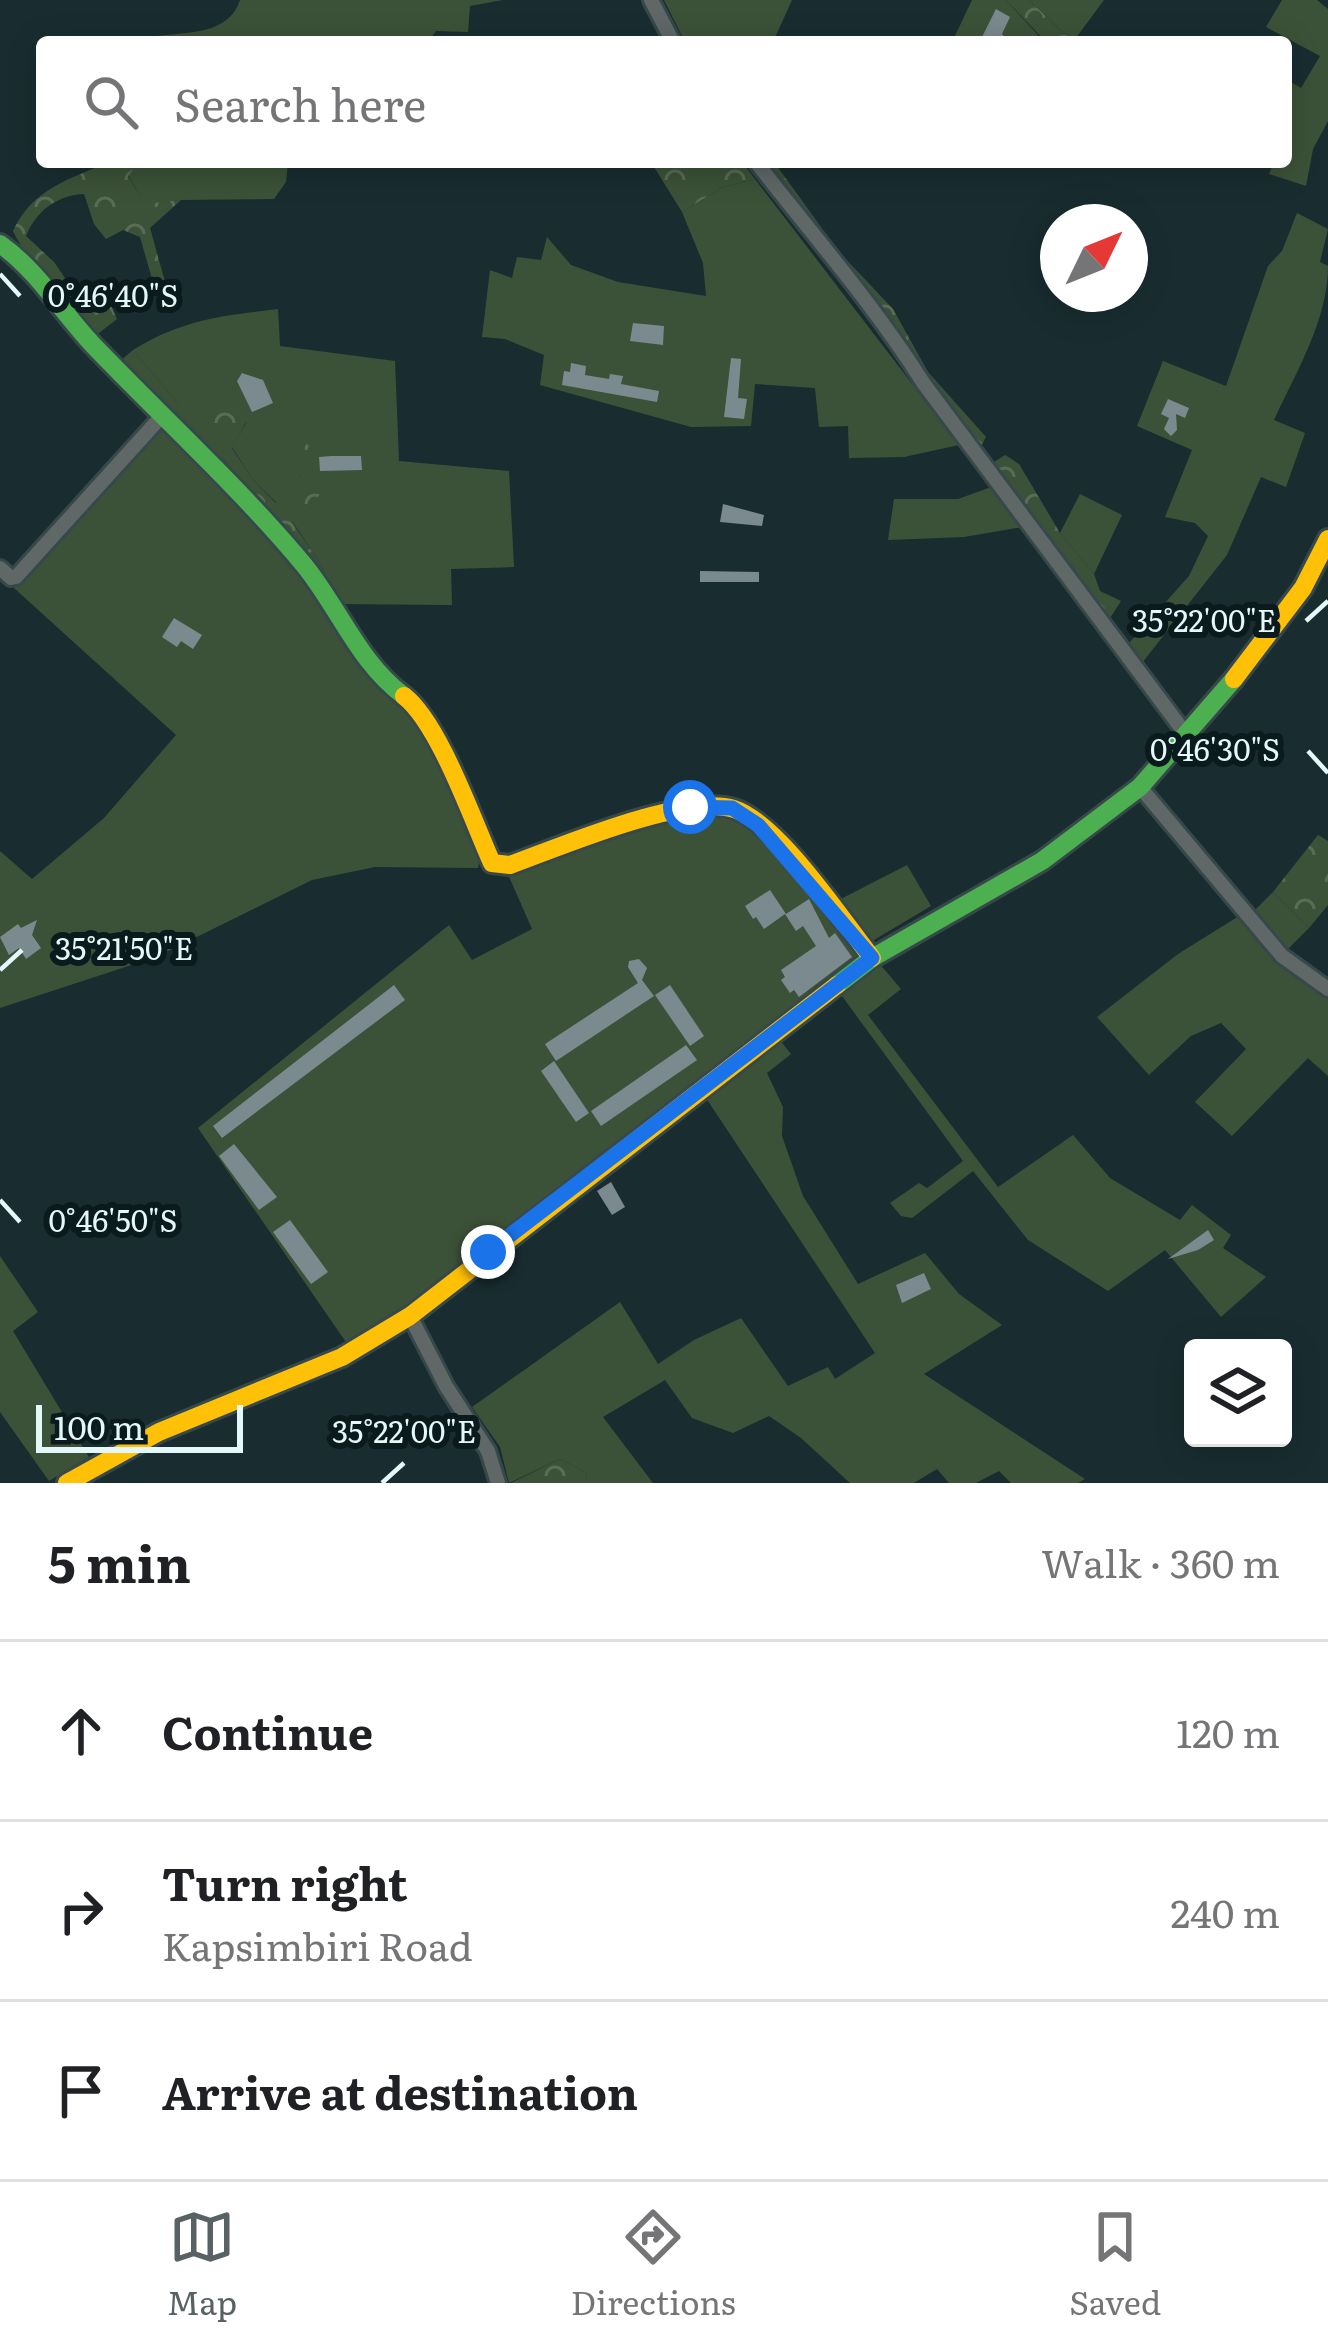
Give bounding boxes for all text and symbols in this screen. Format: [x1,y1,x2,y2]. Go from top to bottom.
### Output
search box [36,36,1292,168]
icon: search [78,69,144,135]
text: Search here [174,69,426,136]
north arrow [1040,204,1148,312]
text: 0°46'40"S [48,272,178,316]
text: 35°22'00"E [1132,597,1276,641]
text: 0°46'30"S [1150,726,1280,770]
route start [663,780,717,834]
text: 35°21'50"E [55,925,193,969]
text: 0°46'50"S [49,1197,178,1241]
route end [461,1225,515,1279]
map controls [1184,1339,1292,1447]
button: layers [1184,1339,1292,1447]
scale bar [36,1399,243,1452]
text: 100 m [54,1401,144,1450]
text: 35°22'00"E [332,1408,476,1452]
text: 5 min [48,1523,191,1599]
text: Walk · 360 m [1041,1532,1280,1590]
text: Continue [162,1697,373,1764]
icon: ahead [48,1698,114,1764]
text: 120 m [1176,1702,1280,1760]
text: Turn right [162,1848,408,1915]
icon: right [48,1878,114,1944]
text: 240 m [1171,1882,1280,1940]
text: Kapsimbiri Road [162,1915,473,1973]
text: Arrive at destination [162,2057,638,2124]
icon: arrive [48,2058,114,2124]
tab: Map [167,2204,237,2325]
tab: Directions [571,2204,736,2325]
tab: Saved [1069,2204,1161,2325]

